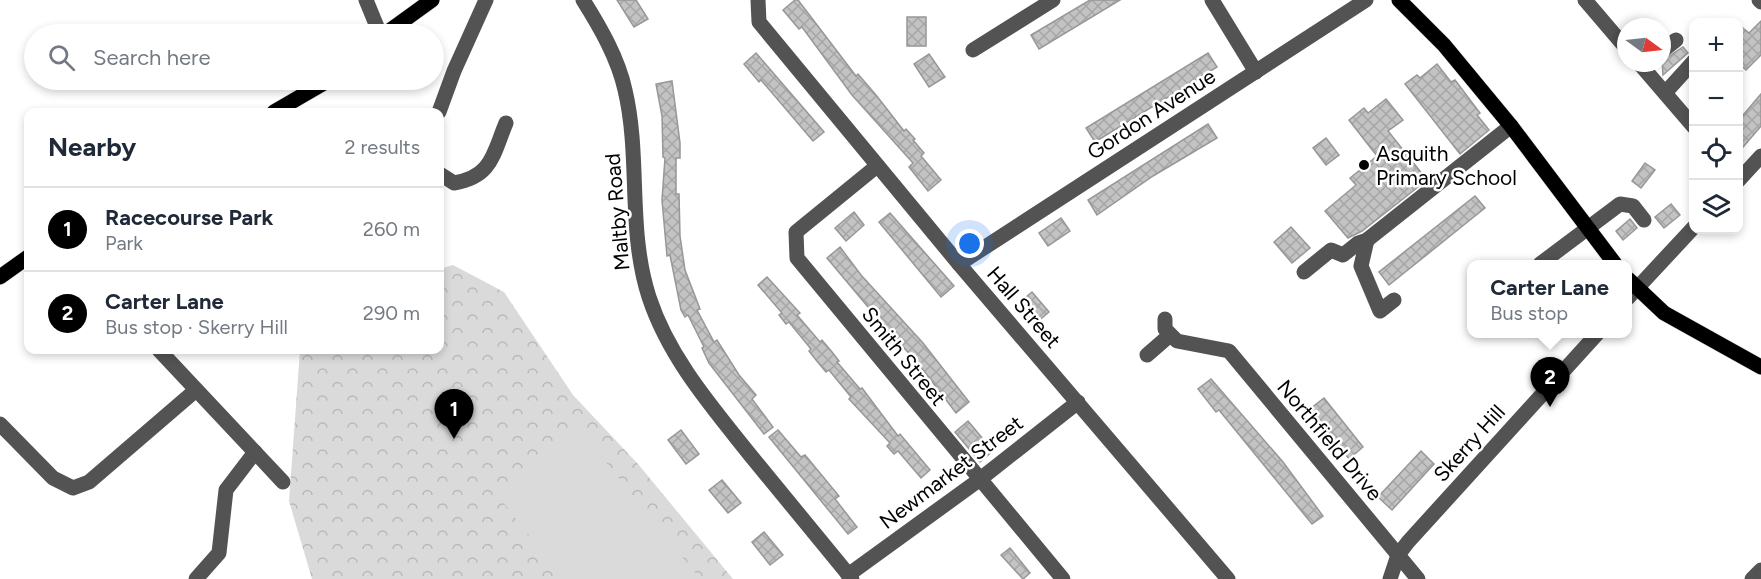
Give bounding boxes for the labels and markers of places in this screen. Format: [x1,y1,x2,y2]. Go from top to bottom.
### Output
place label: Asquith Primary School [1376,141,1517,190]
marker: Asquith Primary School [1357,158,1371,172]
pin: 2 [1530,358,1570,407]
pin: 1 [434,390,474,439]

